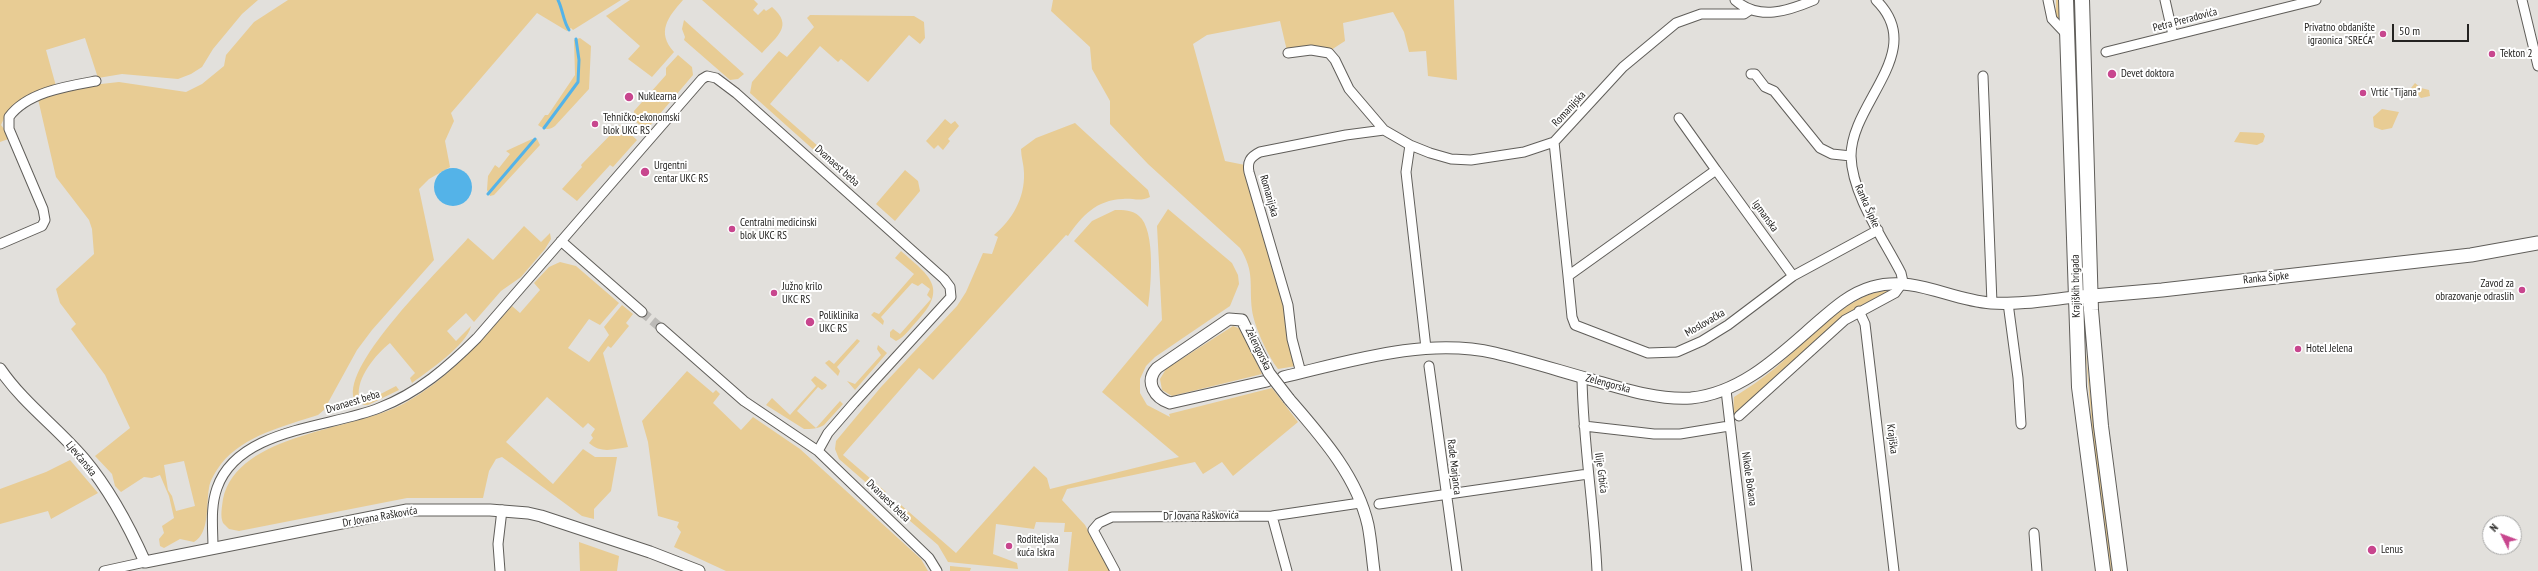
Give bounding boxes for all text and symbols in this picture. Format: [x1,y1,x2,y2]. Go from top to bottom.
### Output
street label: Petra Preradovića [2151,5,2219,35]
scale bar [2394,16,2471,42]
place label: Privatno obdanište igraonica "SREĆA" [2304,21,2375,47]
text: 50 m [2399,23,2420,38]
marker: Privatno obdanište igraonica "SREĆA" [2378,29,2388,39]
place label: Tekton 2 [2500,47,2532,61]
marker: Tekton 2 [2487,49,2497,59]
place label: Devet doktora [2121,67,2174,81]
marker: Devet doktora [2106,68,2118,80]
place label: Vrtić "Tijana" [2371,86,2420,100]
marker: Vrtić "Tijana" [2358,88,2368,98]
street label: Romanijska [1549,89,1589,129]
place label: Nuklearna [638,90,677,104]
marker: Nuklearna [623,91,635,103]
place label: Tehničko-ekonomski blok UKC RS [603,111,680,137]
marker: Tehničko-ekonomski blok UKC RS [590,119,600,129]
street label: Dvanaest beba [812,142,862,190]
place label: Urgentni centar UKC RS [654,159,708,185]
marker: Urgentni centar UKC RS [639,166,651,178]
street label: Romanijska [1257,173,1281,219]
street label: Ranka Šipke [1852,182,1882,230]
street label: Igmanska [1749,198,1781,234]
place label: Centralni medicinski blok UKC RS [740,216,817,242]
marker: Centralni medicinski blok UKC RS [727,224,737,234]
street label: Krajiških brigada [2069,254,2083,318]
street label: Ranka Šipke [2242,269,2290,287]
place label: Zavod za obrazovanje odraslih [2435,277,2514,303]
place label: Južno krilo UKC RS [782,280,822,306]
marker: Zavod za obrazovanje odraslih [2517,285,2527,295]
marker: Južno krilo UKC RS [769,288,779,298]
street label: Moslovačka [1683,306,1727,340]
place label: Poliklinika UKC RS [819,309,858,335]
marker: Poliklinika UKC RS [804,316,816,328]
street label: Zelengorska [1242,326,1274,372]
place label: Hotel Jelena [2306,342,2353,356]
marker: Hotel Jelena [2293,344,2303,354]
street label: Zelengorska [1584,372,1632,396]
street label: Dvanaest beba [324,388,382,416]
street label: Krajiška [1884,423,1900,455]
street label: Ljevčanska [63,439,99,479]
street label: Rade Marjanca [1444,439,1464,495]
street label: Nikole Bokana [1739,451,1759,507]
street label: Ilije Grbića [1592,452,1610,494]
street label: Dvanaest beba [863,477,913,525]
street label: Dr Jovana Raškovića [342,504,418,530]
street label: Dr Jovana Raškovića [1163,509,1239,523]
north arrow [2482,515,2522,555]
text: N [2487,521,2501,535]
place label: Roditeljska kuća Iskra [1017,533,1059,559]
marker: Roditeljska kuća Iskra [1004,541,1014,551]
place label: Lenus [2381,543,2403,557]
marker: Lenus [2366,544,2378,556]

